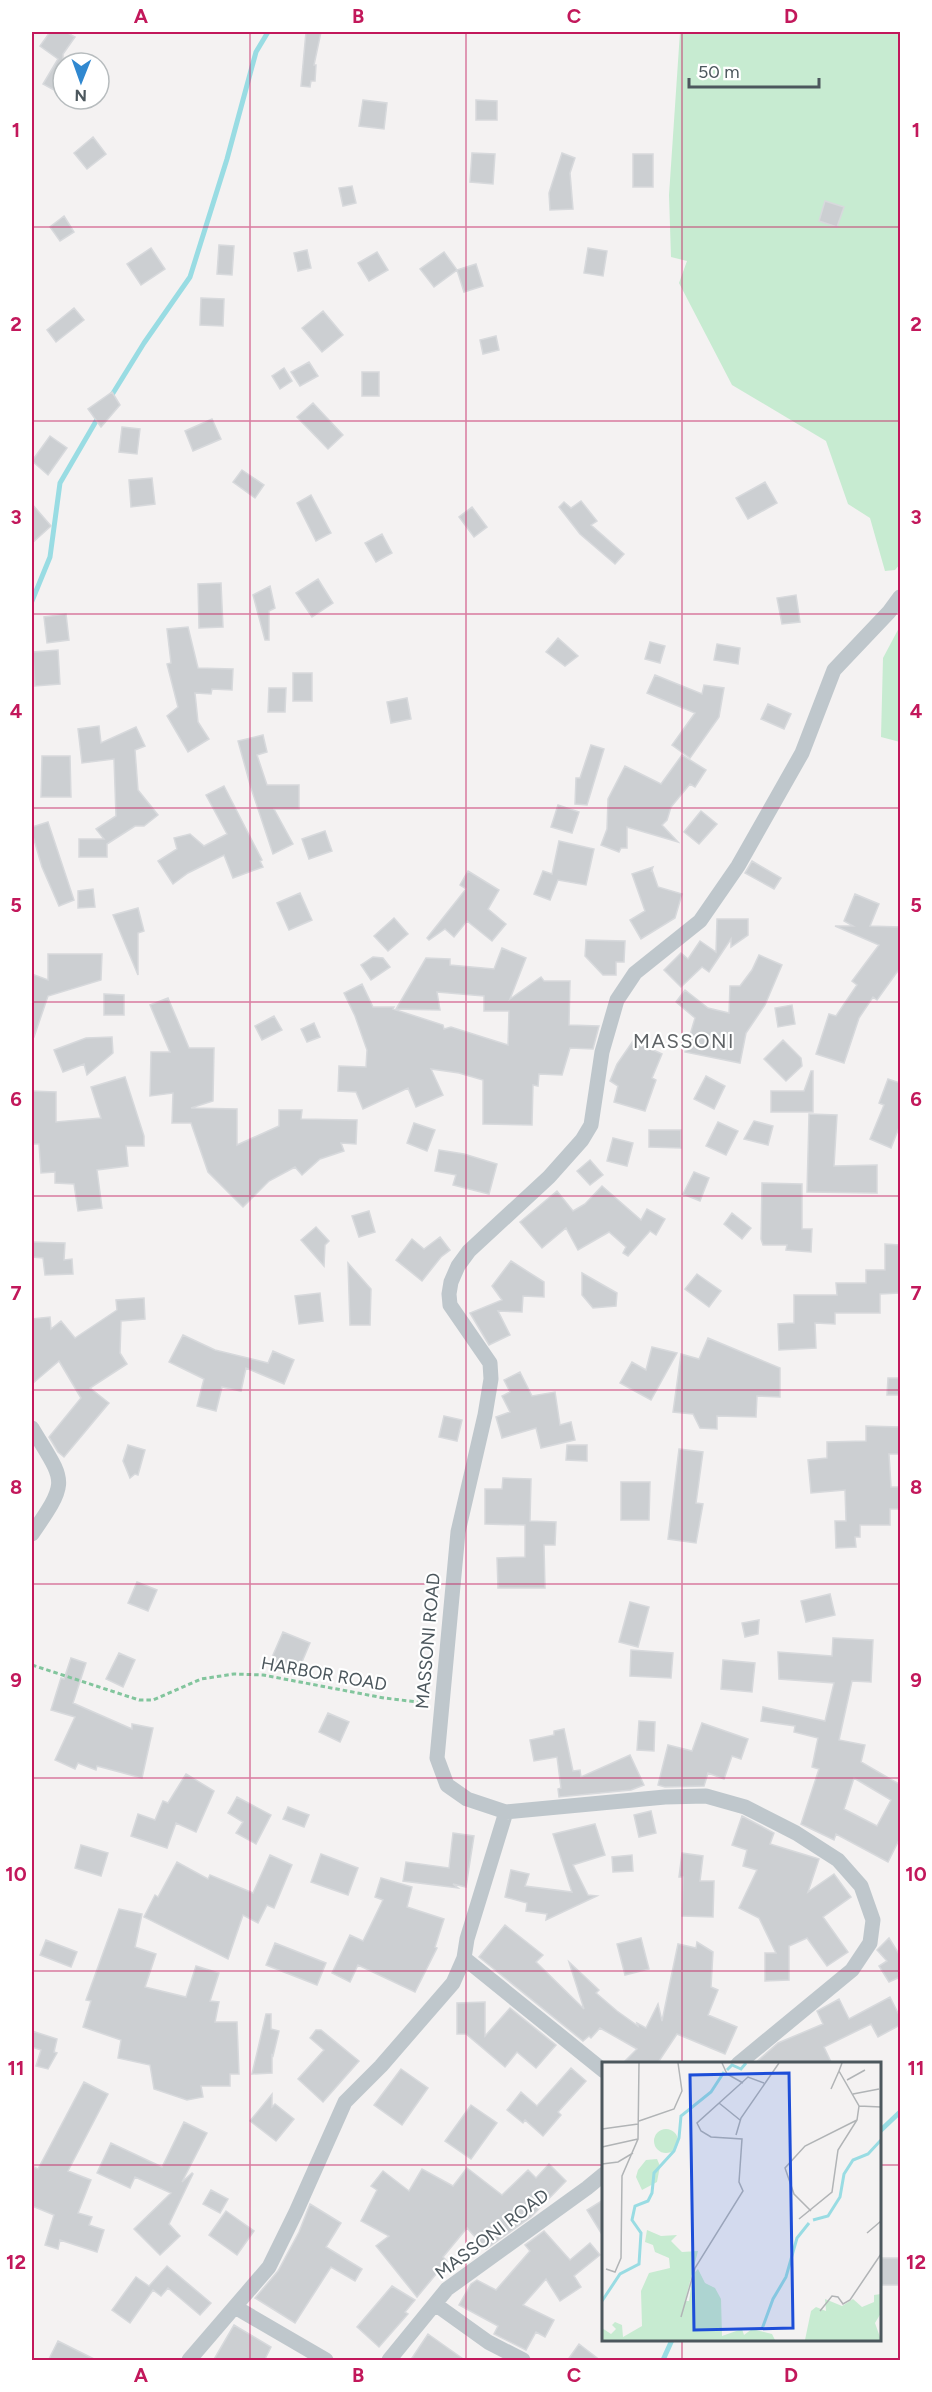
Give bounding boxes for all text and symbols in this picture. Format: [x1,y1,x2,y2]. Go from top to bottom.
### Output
text: A [134,4,149,28]
text: B [352,4,364,28]
text: C [567,4,581,28]
text: D [784,4,798,28]
north arrow [51,51,111,111]
scale bar [689,51,820,89]
text: 50 m [698,61,740,83]
text: N [74,86,87,105]
text: 1 [12,118,20,142]
text: 1 [912,118,920,142]
text: 2 [10,312,22,336]
text: 2 [910,312,922,336]
text: 3 [10,505,22,529]
text: 3 [910,505,922,529]
text: 4 [10,699,23,723]
text: 4 [910,699,923,723]
text: 5 [10,893,22,917]
text: 5 [910,893,922,917]
district label: MASSONI [633,1029,735,1053]
text: 6 [10,1087,22,1111]
text: 6 [910,1087,922,1111]
text: 7 [10,1281,22,1305]
text: 7 [910,1281,922,1305]
text: 8 [10,1475,22,1499]
text: 8 [910,1475,922,1499]
street label: MASSONI ROAD [411,1572,445,1710]
street label: HARBOR ROAD [259,1652,389,1696]
text: 9 [10,1668,22,1692]
text: 9 [910,1668,922,1692]
text: 10 [5,1862,27,1886]
text: 10 [905,1862,927,1886]
text: 11 [8,2056,24,2080]
text: 11 [908,2056,924,2080]
inset map [602,2062,881,2341]
street label: MASSONI ROAD [431,2184,553,2284]
text: 12 [6,2250,26,2274]
text: 12 [906,2250,926,2274]
text: A [134,2363,149,2387]
text: B [352,2363,364,2387]
text: C [567,2363,581,2387]
text: D [784,2363,798,2387]

